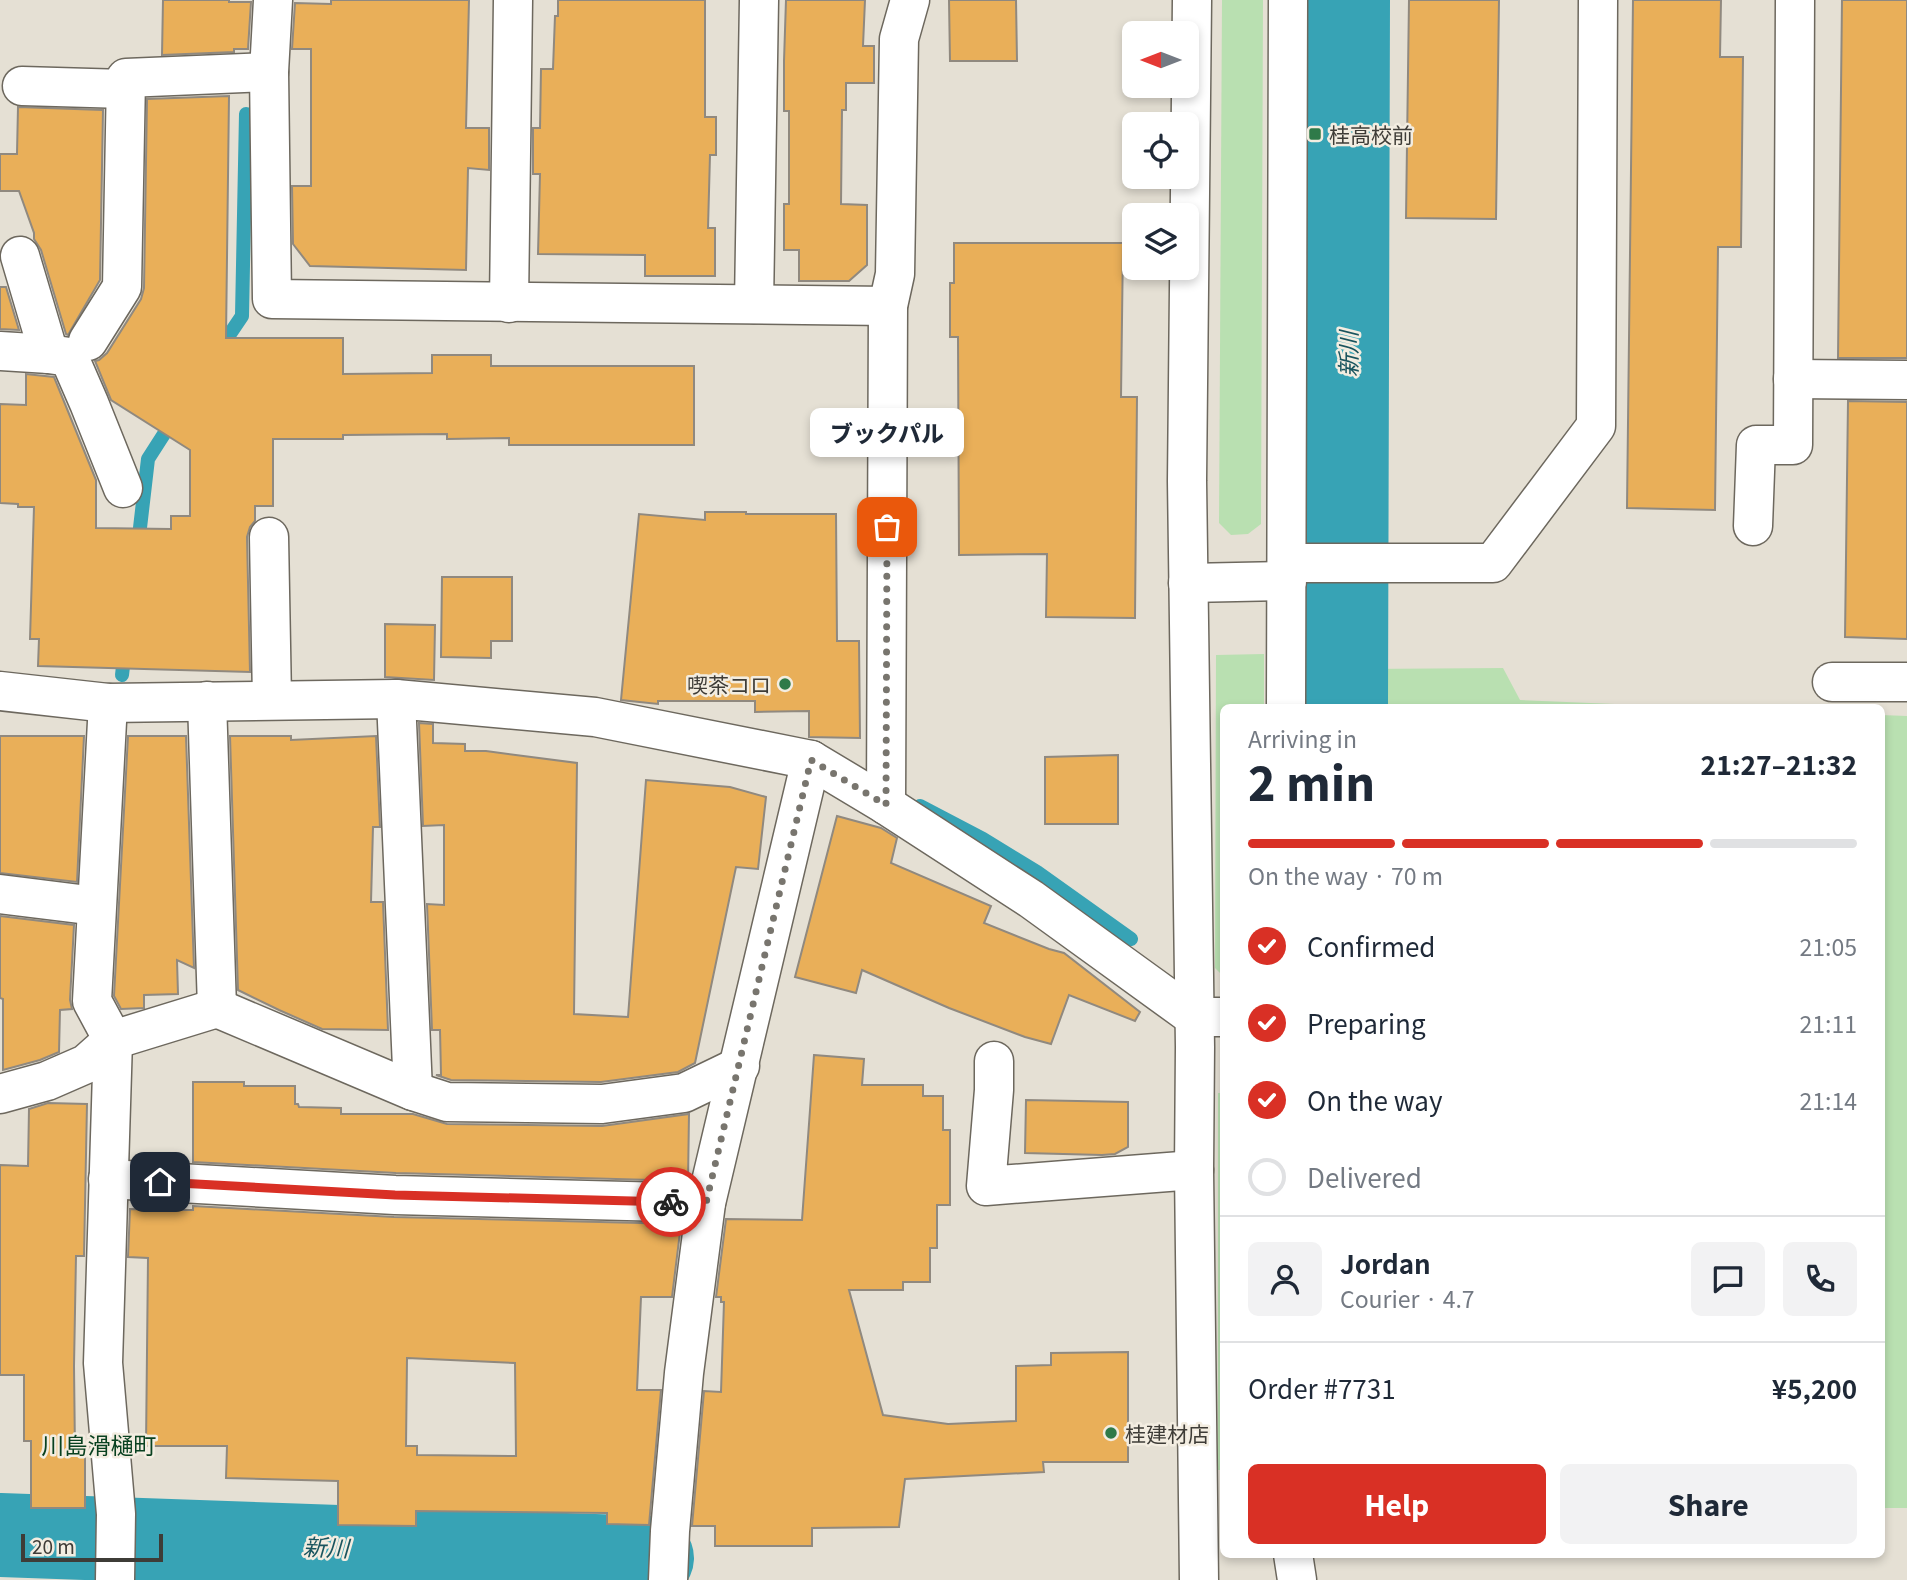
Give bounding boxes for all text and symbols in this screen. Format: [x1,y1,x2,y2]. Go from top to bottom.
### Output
north arrow [1122,21,1199,98]
map controls [1122,21,1199,280]
button: locate [1122,112,1199,189]
place label: 桂高校前 [1329,119,1413,149]
marker: 桂高校前 [1307,126,1323,142]
button: layers [1122,203,1199,280]
water label: 新川 [1330,328,1364,377]
callout: ブックパル [810,408,964,457]
text: ブックパル [830,415,944,449]
pin [857,497,917,557]
icon: bag [868,508,906,546]
place label: 喫茶コロ [687,669,771,699]
marker: 喫茶コロ [777,676,793,692]
text: Arriving in [1248,721,1357,755]
text: 21:27–21:32 [1701,745,1857,782]
text: 2 min [1248,748,1375,814]
text: On the way · 70 m [1248,858,1443,892]
icon: check [1248,927,1286,965]
text: Confirmed [1307,927,1436,964]
text: 21:05 [1800,929,1857,963]
icon: check [1248,1004,1286,1042]
text: Preparing [1307,1004,1426,1041]
text: 21:11 [1800,1006,1857,1040]
icon: check [1248,1081,1286,1119]
text: On the way [1307,1081,1442,1118]
text: 21:14 [1800,1083,1857,1117]
pin [130,1152,190,1212]
text: Delivered [1307,1158,1422,1195]
icon: home [141,1163,179,1201]
courier [636,1167,706,1237]
icon: bike [652,1183,690,1221]
button: person [1248,1242,1322,1316]
button: chat [1691,1242,1765,1316]
button: phone [1783,1242,1857,1316]
text: Jordan [1340,1244,1431,1281]
text: Courier · 4.7 [1340,1281,1475,1315]
text: Order #7731 [1248,1369,1396,1406]
text: ¥5,200 [1772,1369,1857,1406]
place label: 桂建材店 [1125,1418,1209,1448]
marker: 桂建材店 [1103,1425,1119,1441]
district label: 川島滑樋町 [42,1427,157,1461]
button: Help [1248,1464,1546,1544]
button: Share [1560,1464,1857,1544]
water label: 新川 [302,1528,353,1564]
scale bar [21,1531,163,1563]
text: 20 m [32,1532,75,1559]

